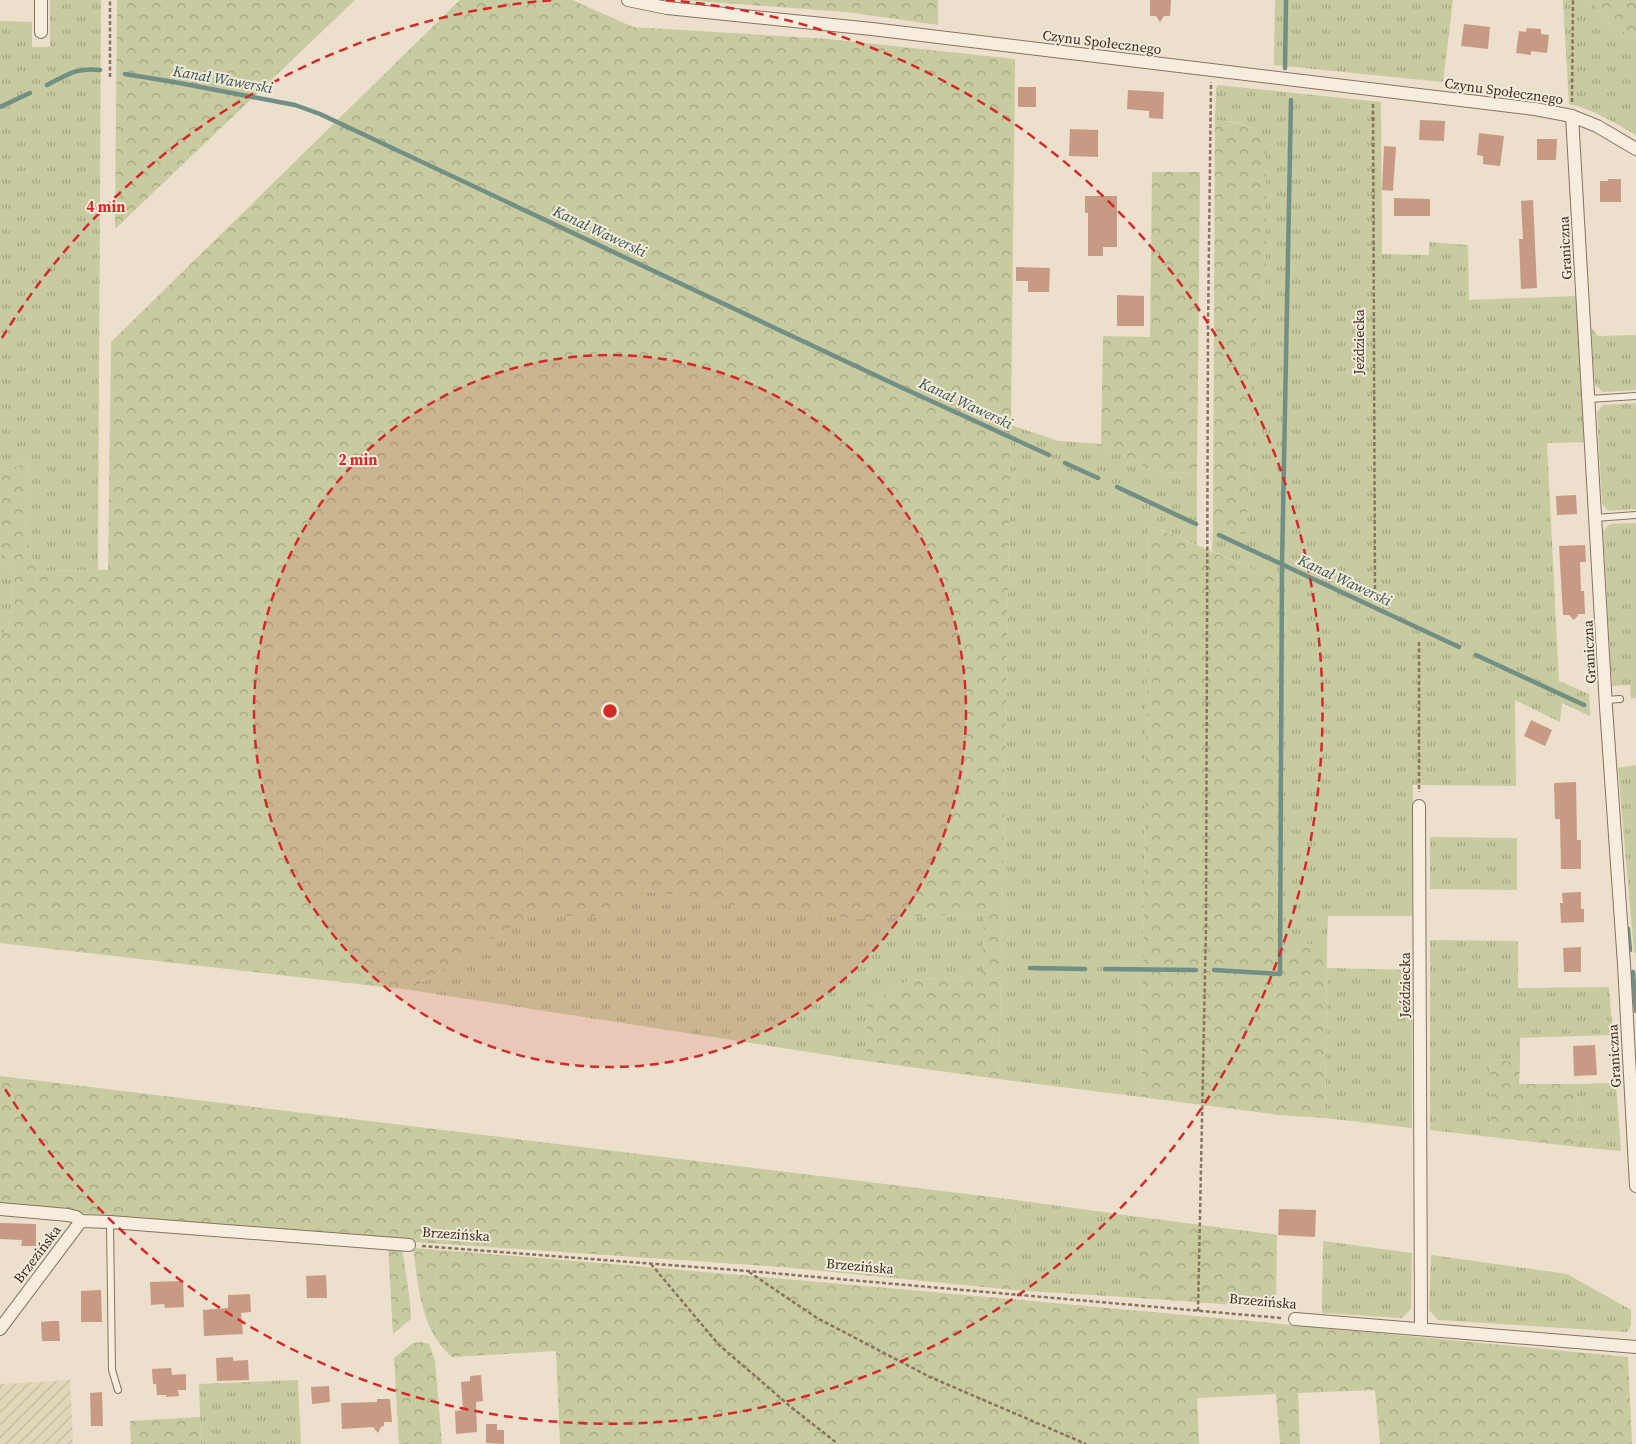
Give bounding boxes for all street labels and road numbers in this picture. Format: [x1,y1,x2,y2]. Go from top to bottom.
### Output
street label: Czynu Społecznego [1041,25,1163,59]
street label: Czynu Społecznego [1443,73,1565,109]
street label: Graniczna [1553,215,1577,280]
street label: Jeździecka [1349,308,1369,376]
street label: Graniczna [1577,619,1601,684]
street label: Jeździecka [1395,951,1415,1019]
street label: Graniczna [1602,1023,1626,1088]
street label: Brzezińska [9,1220,66,1287]
street label: Brzezińska [421,1222,491,1246]
street label: Brzezińska [825,1253,896,1279]
street label: Brzezińska [1228,1288,1299,1314]

